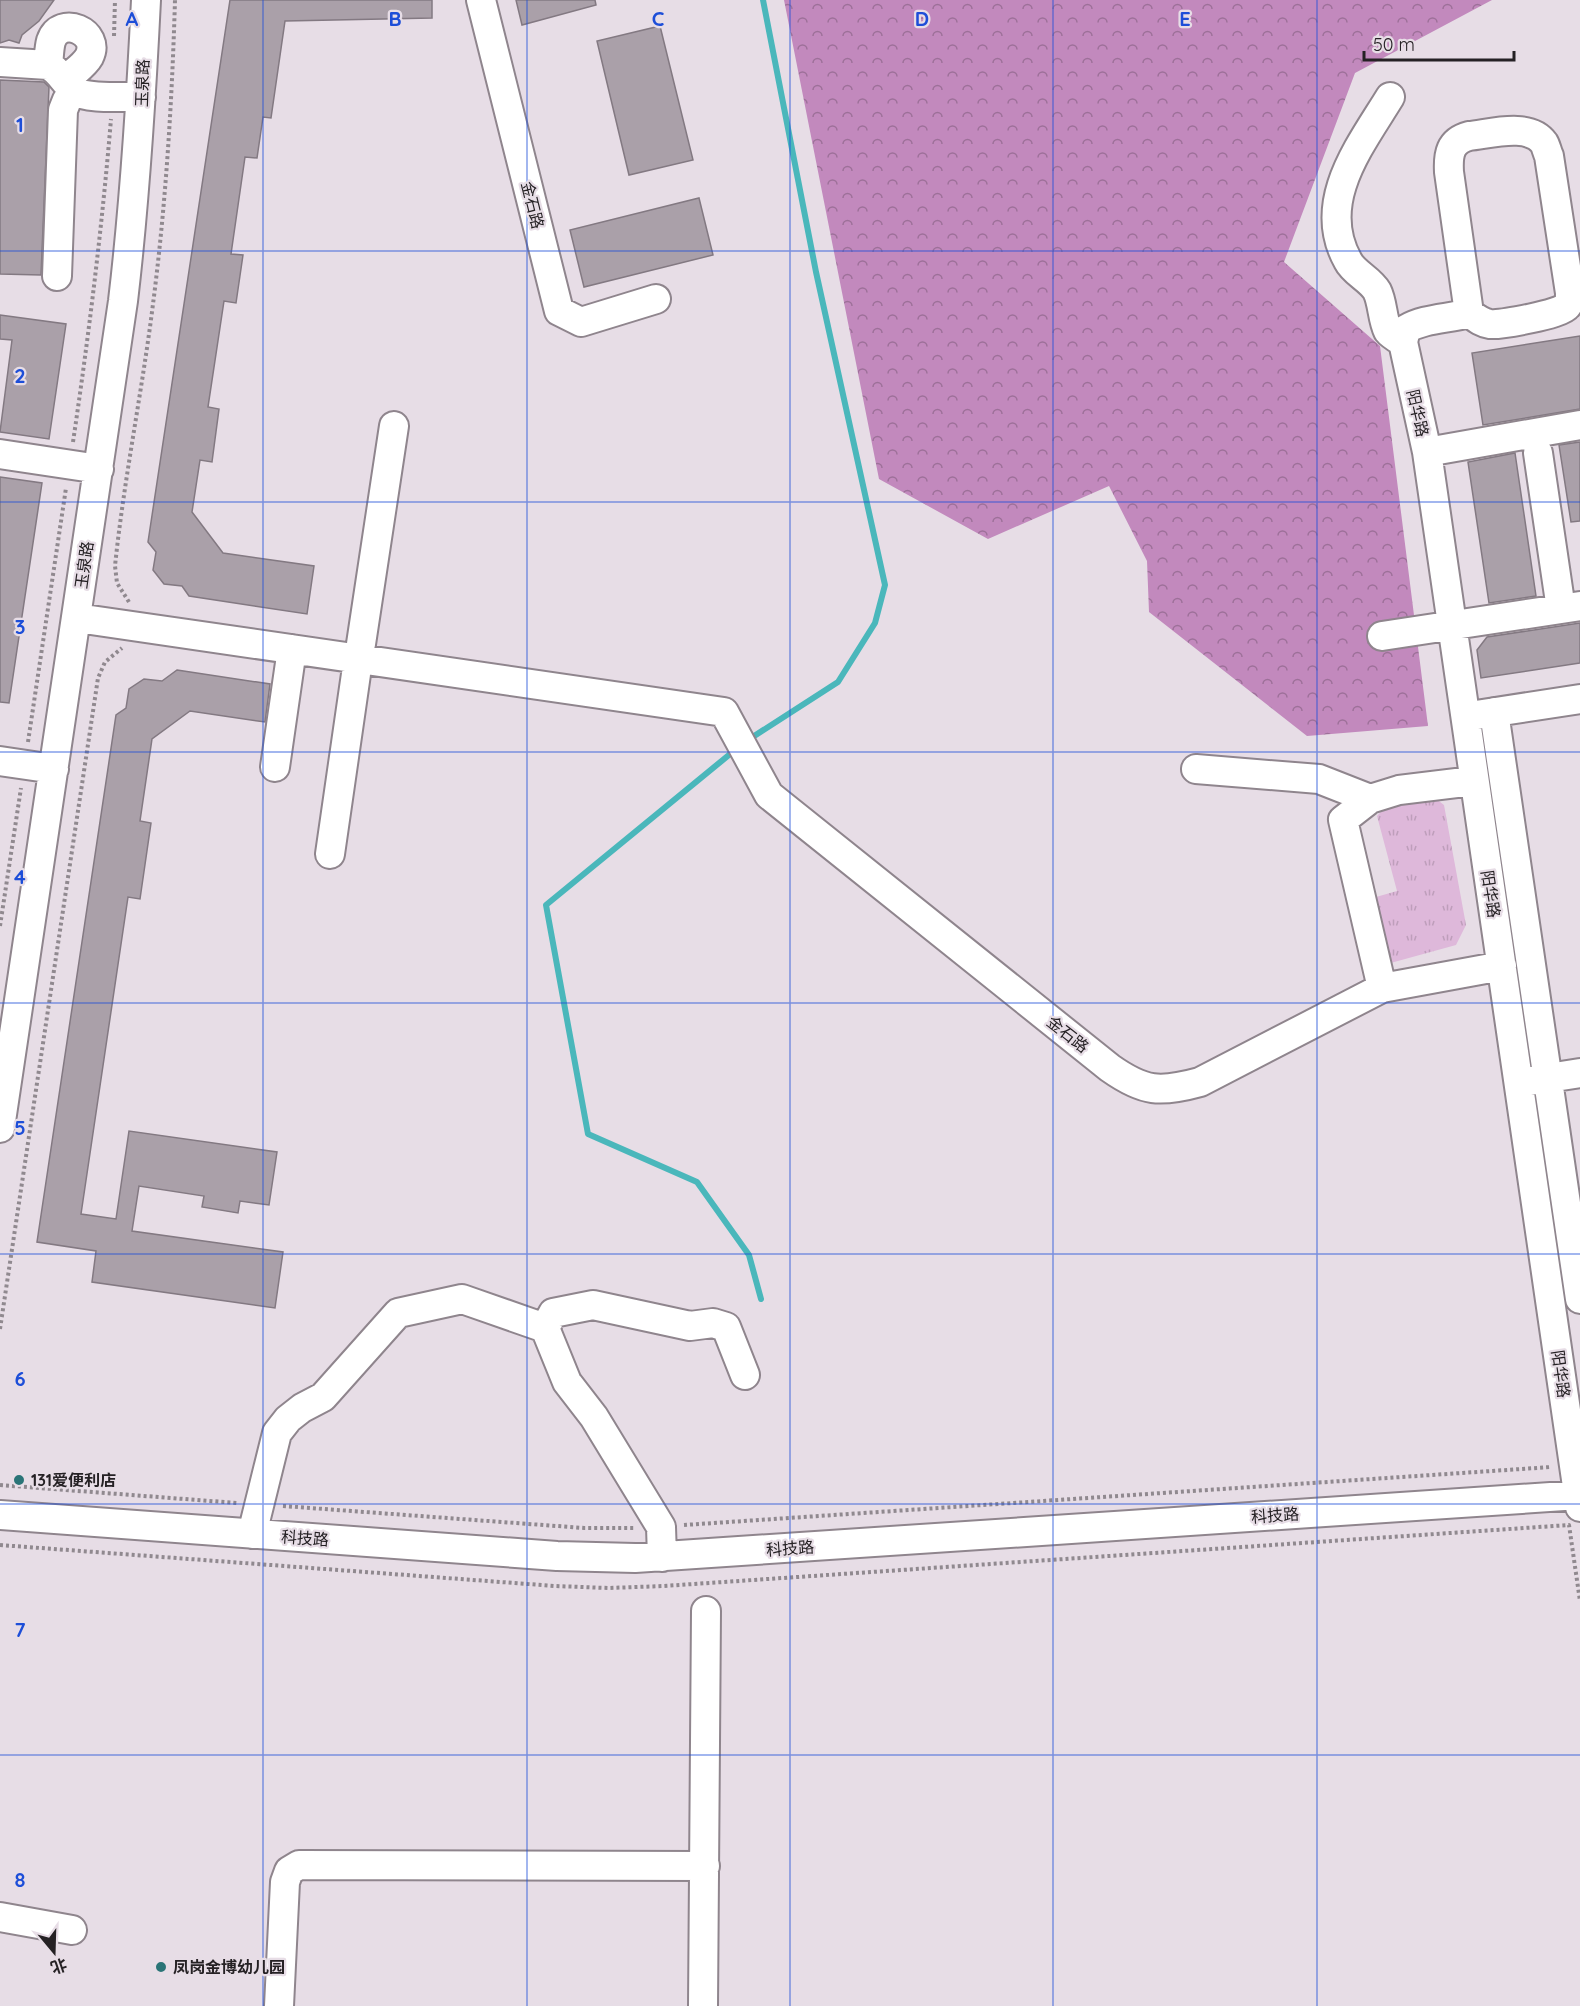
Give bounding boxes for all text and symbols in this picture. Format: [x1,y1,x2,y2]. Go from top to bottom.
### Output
text: A [126,6,139,31]
text: B [388,6,402,31]
text: C [652,6,665,31]
text: D [915,6,929,31]
text: E [1179,6,1191,31]
scale bar [1364,24,1514,62]
text: 50 m [1373,33,1415,56]
street label: 玉泉路 [131,59,153,107]
text: 1 [16,112,24,137]
street label: 金石路 [517,179,549,231]
text: 2 [14,363,26,388]
street label: 阳华路 [1403,387,1433,439]
street label: 玉泉路 [71,540,97,590]
text: 3 [15,614,25,639]
text: 4 [14,864,26,889]
street label: 阳华路 [1477,869,1505,919]
street label: 金石路 [1043,1011,1093,1057]
text: 5 [14,1115,26,1140]
street label: 阳华路 [1548,1349,1574,1399]
text: 6 [14,1366,26,1391]
place label: 131爱便利店 [31,1470,116,1490]
marker: 131爱便利店 [12,1473,26,1487]
street label: 科技路 [1250,1503,1300,1527]
street label: 科技路 [280,1526,330,1550]
street label: 科技路 [765,1536,815,1560]
text: 7 [15,1617,26,1642]
text: 8 [15,1867,26,1892]
north arrow [24,1922,84,1982]
text: 北 [48,1954,70,1978]
place label: 凤岗金博幼儿园 [173,1957,285,1977]
marker: 凤岗金博幼儿园 [154,1960,168,1974]

